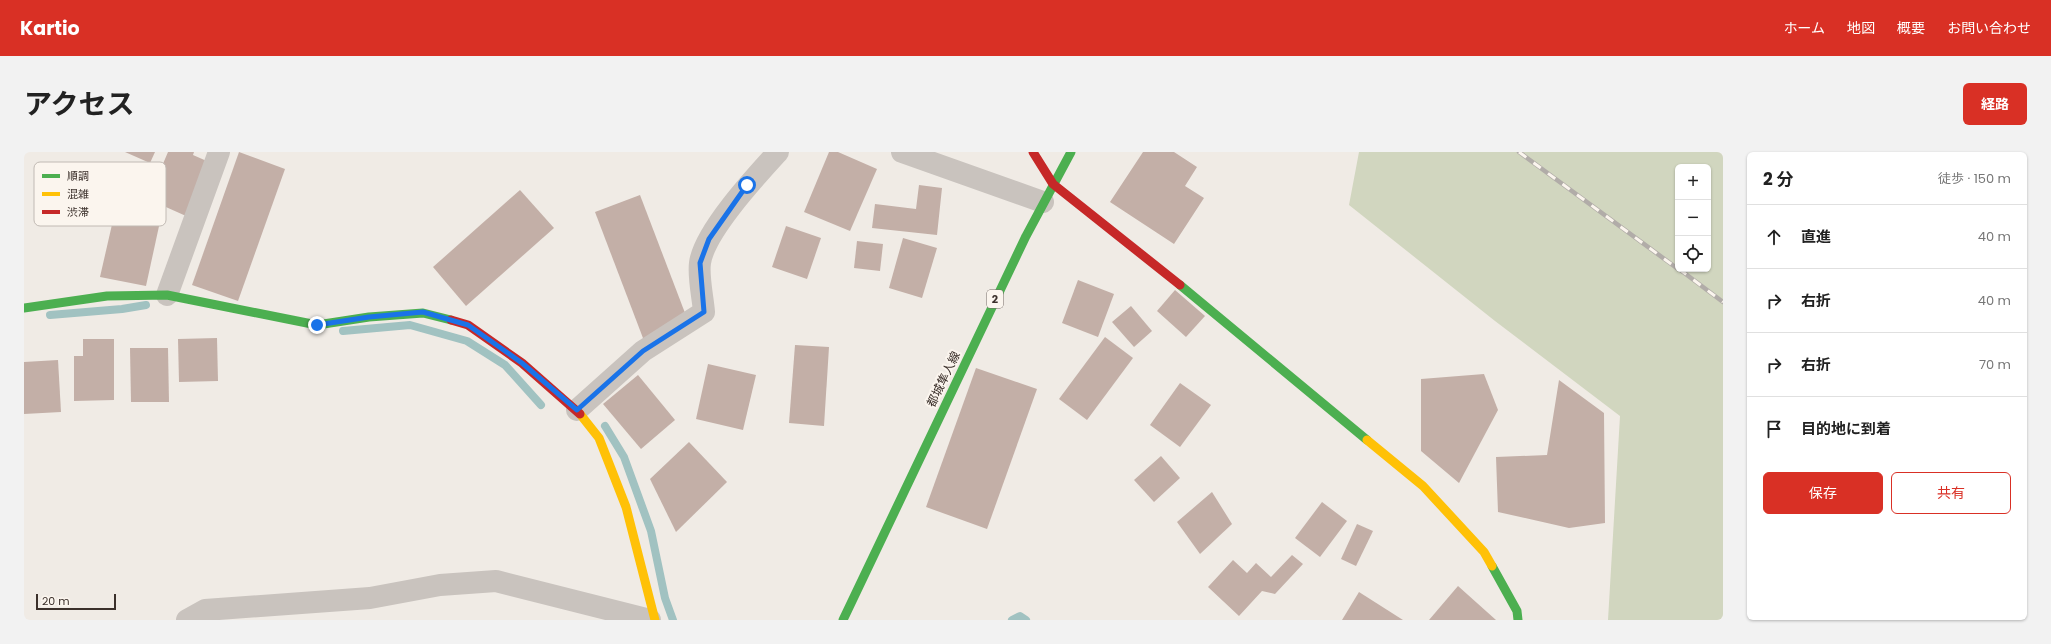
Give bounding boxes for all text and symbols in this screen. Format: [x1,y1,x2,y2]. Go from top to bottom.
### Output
text: Kartio [20,15,80,42]
text: ホーム [1783,18,1825,38]
text: 地図 [1847,18,1875,38]
text: 概要 [1897,18,1925,38]
text: お問い合わせ [1947,18,2031,38]
button: 経路 [1963,83,2027,125]
text: アクセス [24,85,135,124]
legend [34,162,166,226]
map controls [1675,164,1711,272]
button: + [1675,164,1711,200]
text: 2 分 [1763,167,1793,191]
text: 順調 [67,168,89,184]
text: 徒歩 · 150 m [1938,169,2011,188]
route start [738,176,756,194]
text: 混雑 [67,186,89,202]
button: − [1675,200,1711,236]
text: 渋滞 [67,204,89,220]
icon: ahead [1763,226,1785,248]
text: 直進 [1801,226,1831,247]
text: 40 m [1978,227,2011,246]
button: locate [1675,236,1711,272]
road number: 2 [987,290,1003,308]
icon: right [1763,290,1785,312]
text: 右折 [1801,290,1831,311]
text: 40 m [1978,291,2011,310]
route end [308,316,326,334]
street label: 都城隼人線 [922,348,964,410]
icon: right [1763,354,1785,376]
text: 右折 [1801,354,1831,375]
text: 70 m [1979,355,2011,374]
icon: arrive [1763,418,1785,440]
text: 目的地に到着 [1801,418,1891,439]
button: 保存 [1763,472,1883,514]
button: 共有 [1891,472,2011,514]
scale bar [36,592,116,611]
text: 20 m [42,593,70,609]

